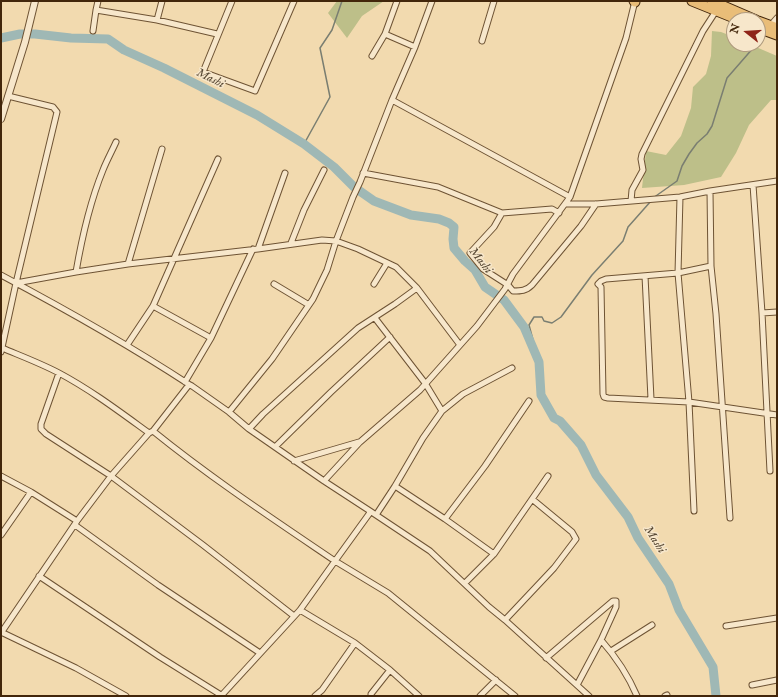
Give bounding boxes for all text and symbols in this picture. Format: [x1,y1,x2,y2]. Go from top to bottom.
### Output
north arrow [726,12,766,52]
text: N [727,22,744,35]
water label: Mashi [194,66,226,92]
water label: Mashi [465,245,495,277]
water label: Mashi [640,524,668,556]

